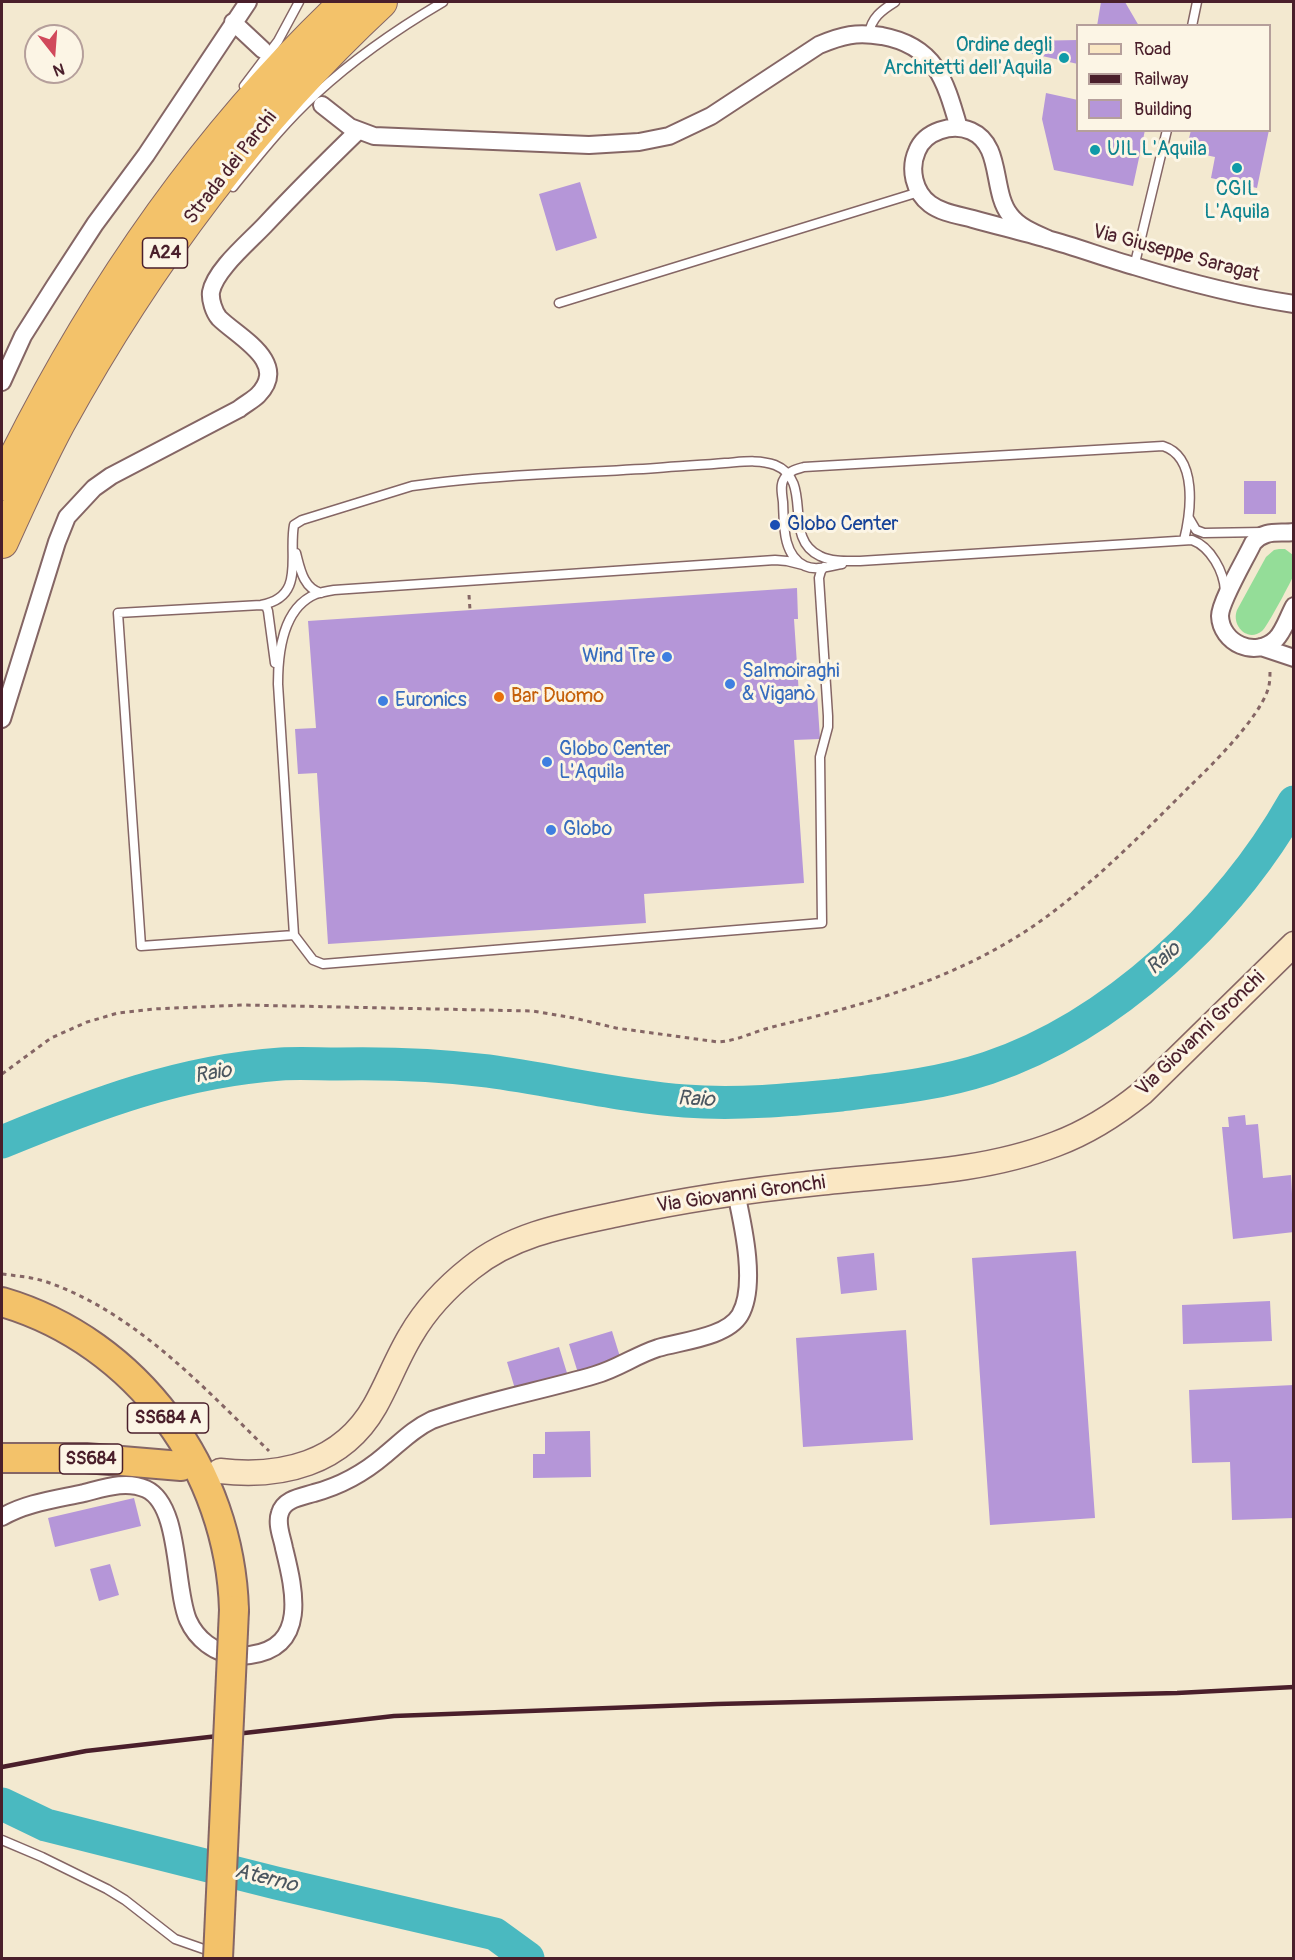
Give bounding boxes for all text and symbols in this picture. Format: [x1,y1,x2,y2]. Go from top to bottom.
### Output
north arrow [24,24,84,84]
legend [1076,24,1271,132]
place label: Ordine degli Architetti dell'Aquila [883,34,1052,81]
text: Road [1134,38,1171,61]
marker: Ordine degli Architetti dell'Aquila [1057,51,1071,65]
text: N [51,58,67,80]
text: Railway [1134,68,1189,91]
text: Building [1134,98,1192,121]
street label: Strada dei Parchi [179,106,283,230]
place label: UIL L'Aquila [1107,138,1207,162]
marker: UIL L'Aquila [1088,143,1102,157]
marker: CGIL L'Aquila [1230,161,1244,175]
place label: CGIL L'Aquila [1204,178,1270,225]
street label: Via Giuseppe Saragat [1090,220,1262,288]
road number: A24 [142,238,188,268]
place label: Globo Center [787,513,898,537]
marker: Globo Center [768,518,782,532]
place label: Wind Tre [582,645,655,669]
marker: Wind Tre [660,650,674,664]
place label: Salmoiraghi & Viganò [742,660,840,707]
marker: Salmoiraghi & Viganò [723,677,737,691]
place label: Bar Duomo [511,685,604,709]
place label: Euronics [395,689,467,713]
marker: Bar Duomo [492,690,506,704]
marker: Euronics [376,694,390,708]
place label: Globo Center L'Aquila [559,738,670,785]
marker: Globo Center L'Aquila [540,755,554,769]
place label: Globo [563,818,612,842]
marker: Globo [544,823,558,837]
water label: Raio [1142,937,1186,981]
street label: Via Giovanni Gronchi [1131,966,1271,1102]
water label: Raio [193,1058,233,1090]
water label: Raio [677,1086,715,1114]
street label: Via Giovanni Gronchi [655,1171,827,1219]
road number: SS684 A [128,1403,208,1433]
road number: SS684 [60,1444,122,1474]
water label: Aterno [232,1859,300,1899]

